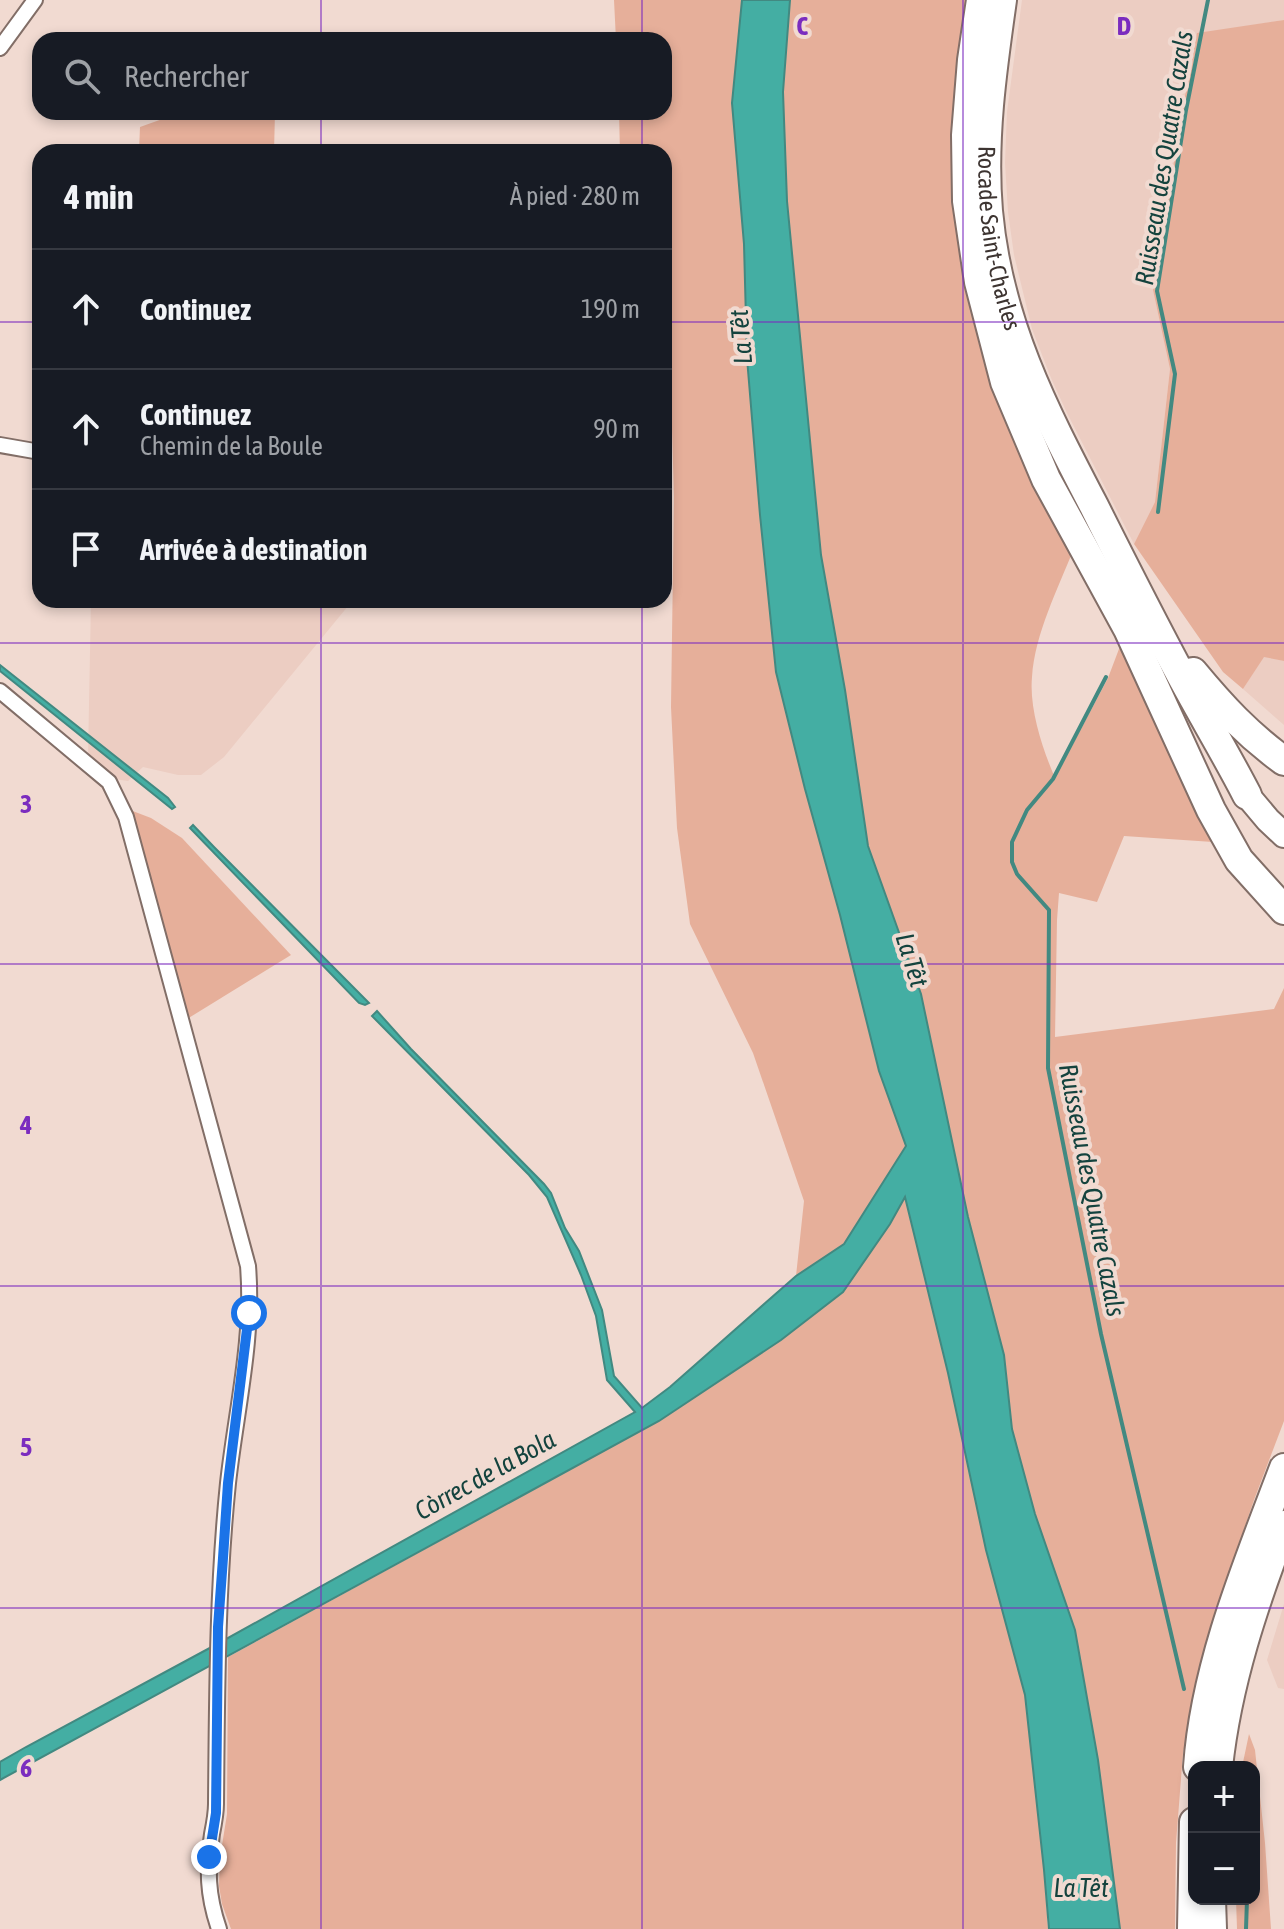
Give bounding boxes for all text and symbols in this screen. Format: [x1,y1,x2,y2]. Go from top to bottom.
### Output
text: C [796,11,808,41]
text: D [1117,11,1131,41]
water label: Ruisseau des Quatre Cazals [1129,29,1199,287]
search box [32,32,672,120]
icon: search [60,54,104,98]
text: Rechercher [124,59,249,93]
street label: Rocade Saint-Charles [973,146,1027,333]
text: 4 min [64,177,133,216]
text: À pied · 280 m [510,181,640,211]
icon: ahead [64,287,108,331]
text: Continuez [140,292,251,326]
text: 190 m [581,294,640,324]
water label: La Têt [724,308,758,366]
text: Continuez [140,397,251,431]
icon: ahead [64,407,108,451]
text: 90 m [593,414,640,444]
text: Chemin de la Boule [140,431,323,461]
icon: arrive [64,527,108,571]
text: Arrivée à destination [140,532,367,566]
text: 3 [20,789,32,819]
water label: La Têt [890,929,935,991]
water label: Ruisseau des Quatre Cazals [1053,1061,1131,1319]
text: 4 [19,1110,32,1140]
route start [231,1295,267,1331]
water label: Còrrec de la Bola [410,1424,560,1526]
text: 5 [20,1432,32,1462]
text: 6 [20,1753,32,1783]
map controls [1188,1761,1260,1905]
button: + [1188,1761,1260,1833]
button: − [1188,1833,1260,1905]
route end [191,1839,227,1875]
water label: La Têt [1054,1873,1109,1903]

